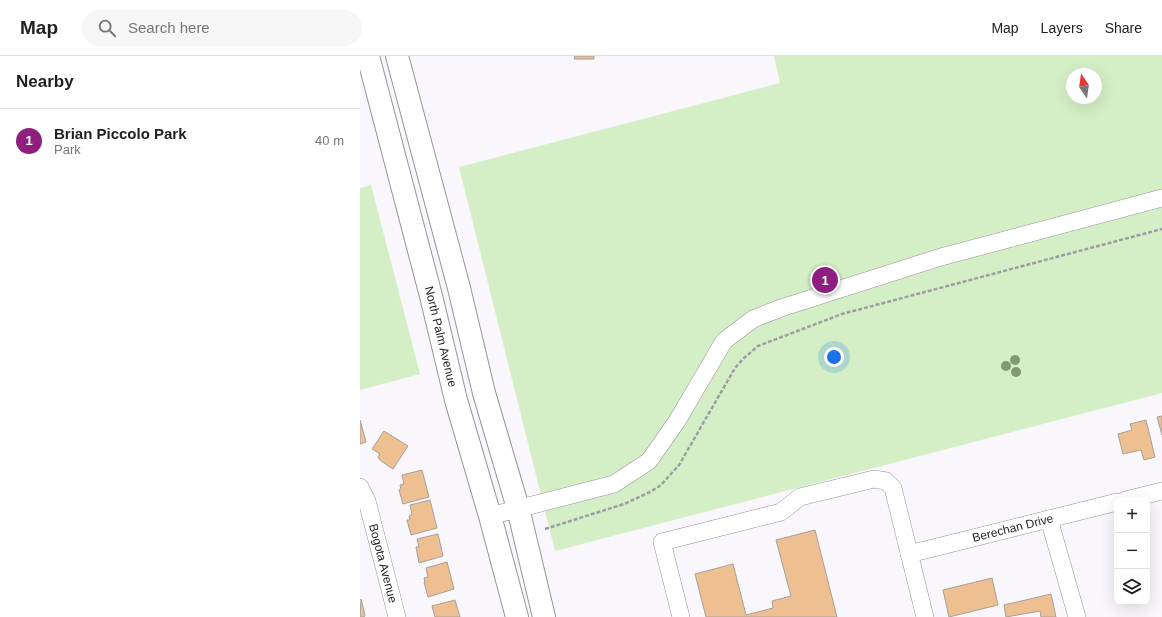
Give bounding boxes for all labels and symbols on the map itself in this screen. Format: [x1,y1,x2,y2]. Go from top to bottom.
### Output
north arrow [1066,68,1102,104]
pin: 1 [812,265,838,295]
street label: North Palm Avenue [422,285,460,389]
your location [824,347,844,367]
street label: Berechan Drive [971,511,1055,545]
street label: Bogota Avenue [366,522,400,605]

